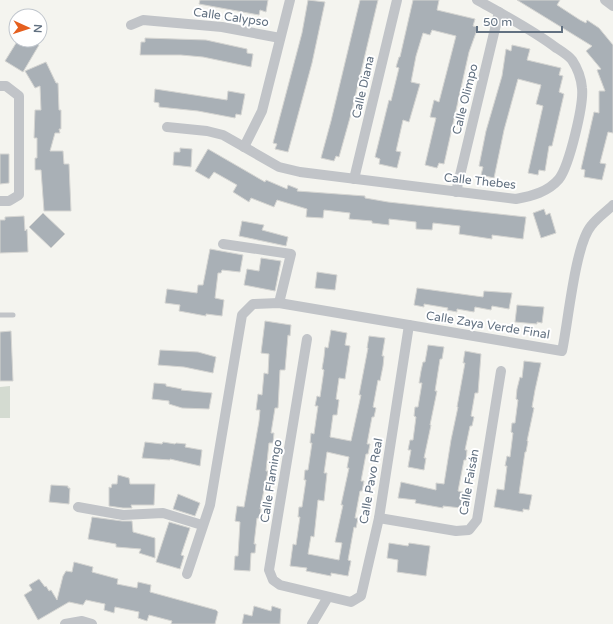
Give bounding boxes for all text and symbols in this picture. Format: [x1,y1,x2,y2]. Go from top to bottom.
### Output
street label: Calle Calypso [192,5,270,29]
north arrow [8,8,48,48]
scale bar [477,8,562,34]
text: 50 m [483,15,512,29]
text: N [31,24,44,33]
street label: Calle Diana [349,54,377,120]
street label: Calle Olimpo [449,62,481,136]
street label: Calle Thebes [443,170,517,192]
street label: Calle Zaya Verde Final [425,308,551,342]
street label: Calle Pavo Real [357,437,385,525]
street label: Calle Flamingo [258,438,284,524]
street label: Calle Faisán [456,448,482,516]

